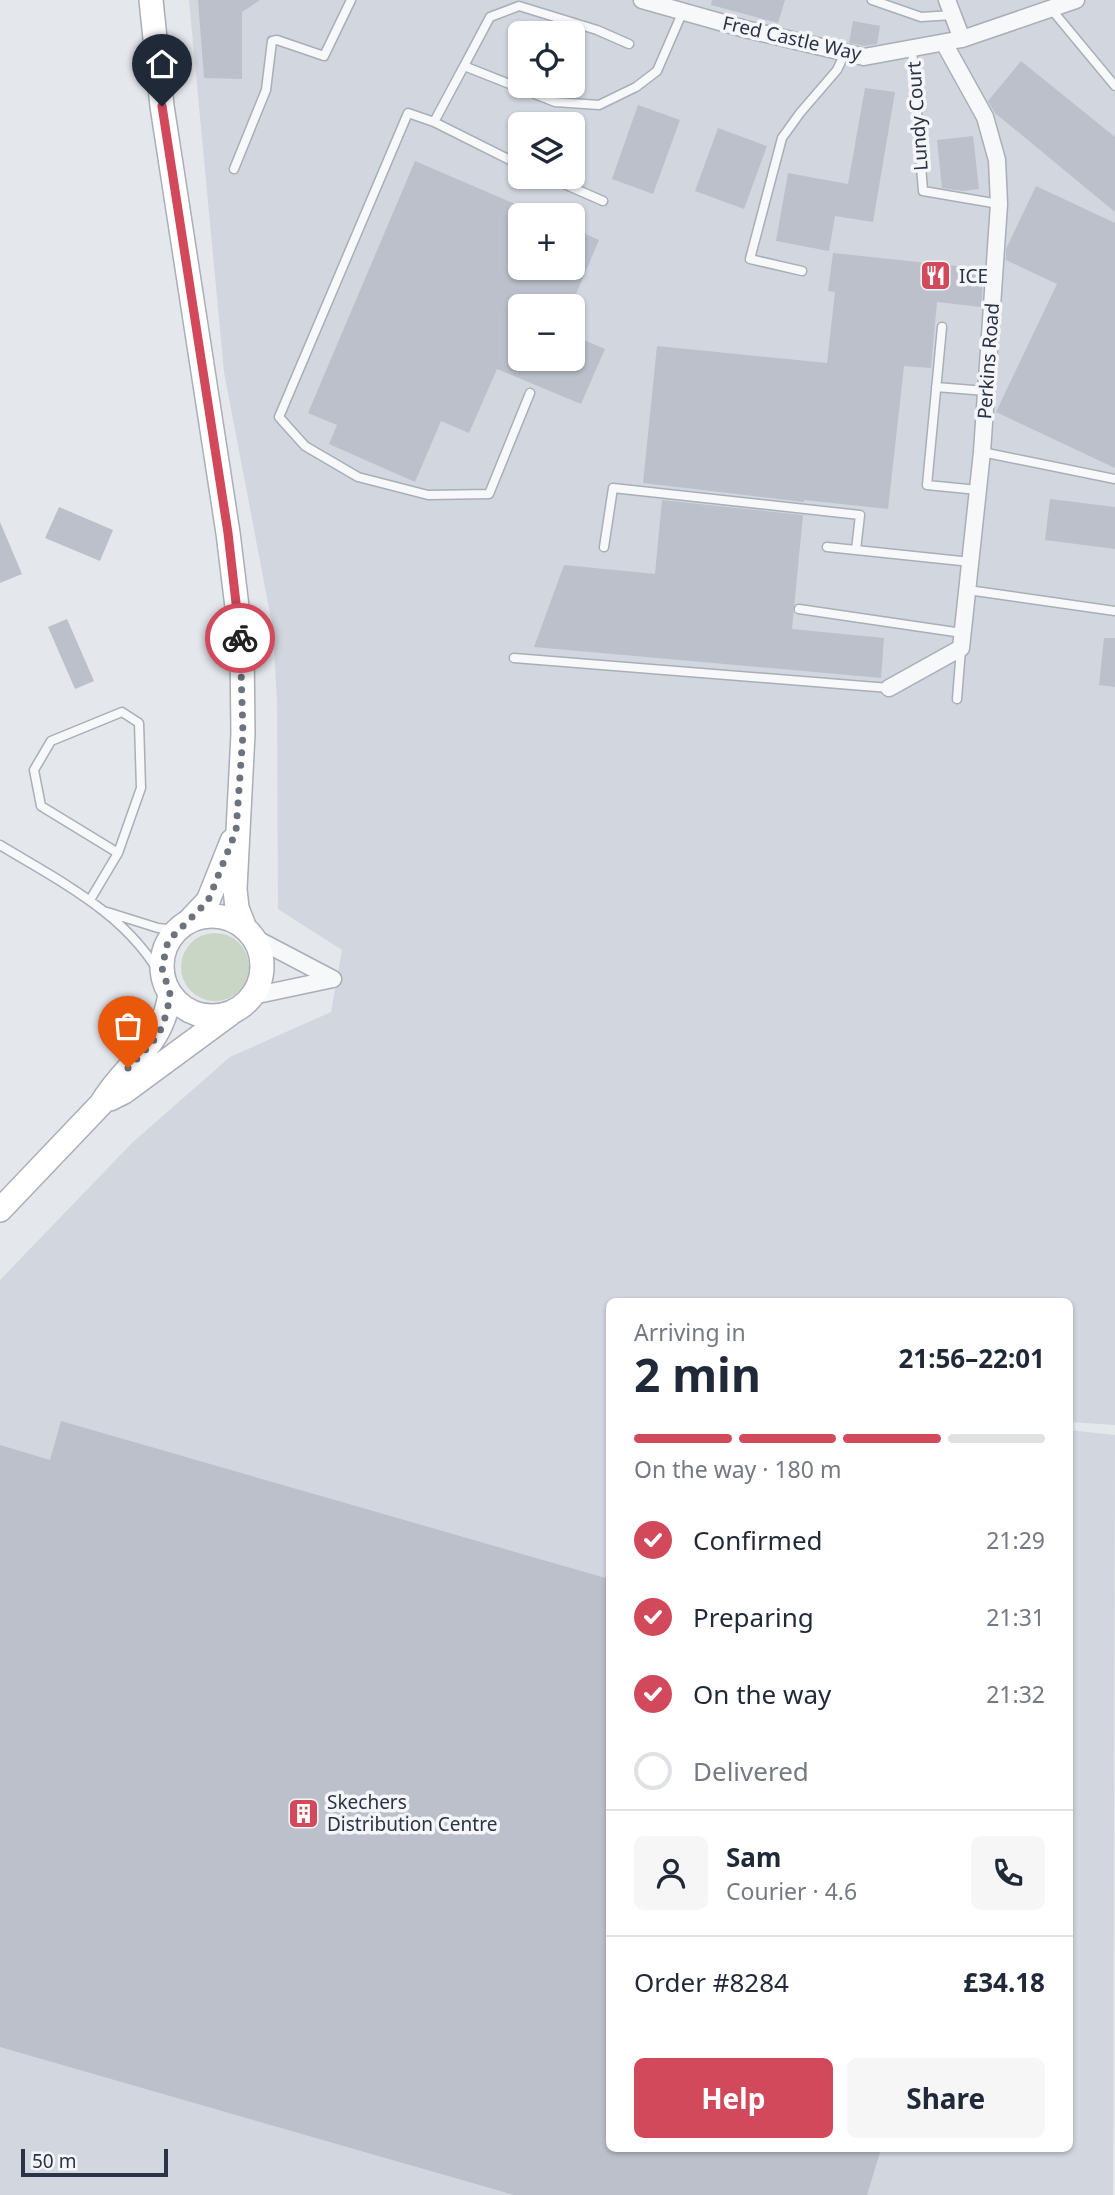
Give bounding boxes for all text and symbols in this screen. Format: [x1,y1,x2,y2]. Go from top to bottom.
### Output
street label: Fred Castle Way [720,9,864,67]
map controls [508,21,585,371]
button: locate [508,21,585,98]
pin [132,34,192,106]
icon: home [143,45,181,83]
street label: Lundy Court [900,60,934,172]
button: layers [508,112,585,189]
button: + [508,203,585,280]
restaurant icon: ICE [919,259,953,293]
place label: ICE [959,263,988,289]
button: − [508,294,585,371]
street label: Perkins Road [971,302,1005,420]
courier [205,603,275,673]
icon: bike [221,619,259,657]
pin [98,996,158,1068]
icon: bag [109,1007,147,1045]
text: Arriving in [634,1316,746,1348]
text: 21:56–22:01 [898,1340,1045,1376]
text: 2 min [634,1343,761,1405]
text: On the way · 180 m [634,1453,841,1485]
icon: check [634,1521,672,1559]
text: Confirmed [693,1522,823,1558]
text: 21:29 [986,1524,1045,1556]
icon: check [634,1598,672,1636]
text: Preparing [693,1599,814,1635]
text: 21:31 [986,1601,1045,1633]
icon: check [634,1675,672,1713]
text: On the way [693,1676,831,1712]
text: 21:32 [986,1678,1045,1710]
text: Delivered [693,1753,809,1789]
place label: Skechers Distribution Centre [327,1789,497,1837]
building icon: Skechers Distribution Centre [287,1796,321,1830]
button: person [634,1836,708,1910]
button: phone [971,1836,1045,1910]
text: Sam [726,1839,781,1875]
text: Courier · 4.6 [726,1875,857,1907]
text: Order #8284 [634,1964,789,2000]
text: £34.18 [963,1964,1045,2000]
button: Help [634,2058,833,2138]
button: Share [847,2058,1045,2138]
scale bar [21,2146,168,2178]
text: 50 m [32,2148,76,2174]

